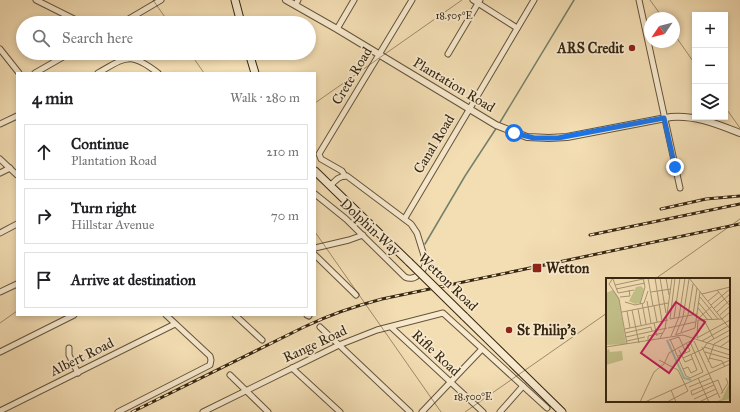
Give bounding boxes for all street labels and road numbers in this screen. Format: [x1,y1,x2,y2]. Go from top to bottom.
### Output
street label: Crete Road [328,44,376,108]
street label: Plantation Road [410,54,498,116]
street label: Canal Road [410,112,458,176]
street label: Dolphin Way [336,195,404,259]
street label: Wetton Road [415,249,481,315]
street label: Range Road [280,322,350,366]
street label: Rifle Road [408,326,464,380]
street label: Albert Road [46,334,117,380]

